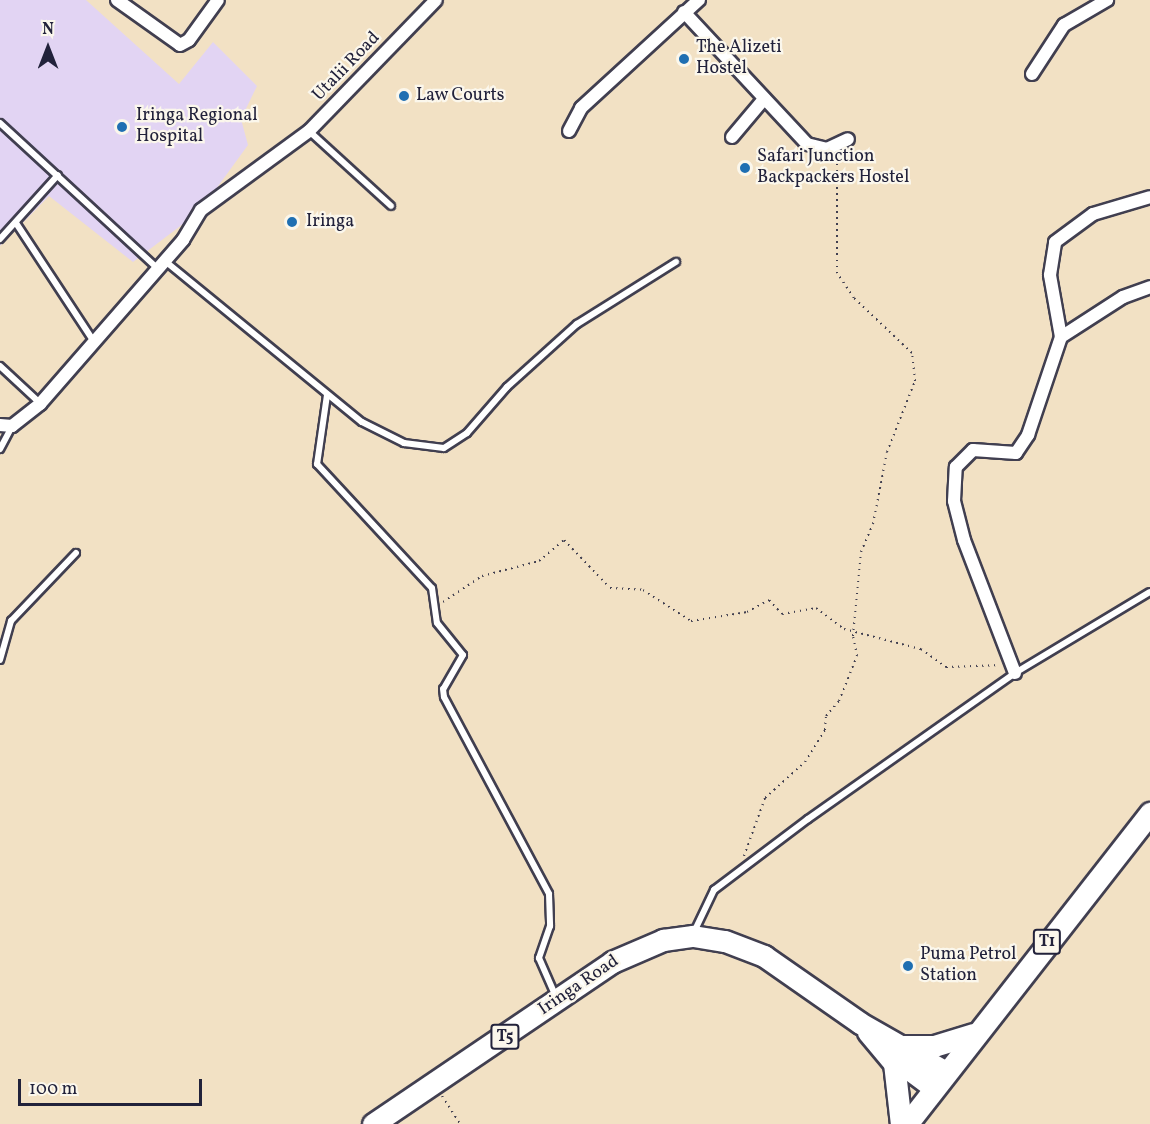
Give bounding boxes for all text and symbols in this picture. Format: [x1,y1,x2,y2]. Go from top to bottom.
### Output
north arrow [18,18,78,78]
text: N [42,19,54,41]
street label: Utalii Road [309,28,385,106]
place label: The Alizeti Hostel [696,38,782,80]
marker: The Alizeti Hostel [677,52,691,66]
place label: Law Courts [416,85,505,107]
marker: Law Courts [397,89,411,103]
place label: Iringa Regional Hospital [136,106,258,148]
marker: Iringa Regional Hospital [113,118,131,136]
place label: Safari Junction Backpackers Hostel [757,147,909,190]
marker: Safari Junction Backpackers Hostel [738,161,752,175]
place label: Iringa [306,211,354,233]
marker: Iringa [283,213,301,231]
road number: T1 [1032,929,1062,955]
place label: Puma Petrol Station [920,945,1016,988]
street label: Iringa Road [535,951,623,1021]
marker: Puma Petrol Station [901,959,915,973]
road number: T5 [490,1024,520,1050]
scale bar [21,1067,206,1105]
text: 100 m [29,1077,78,1102]

